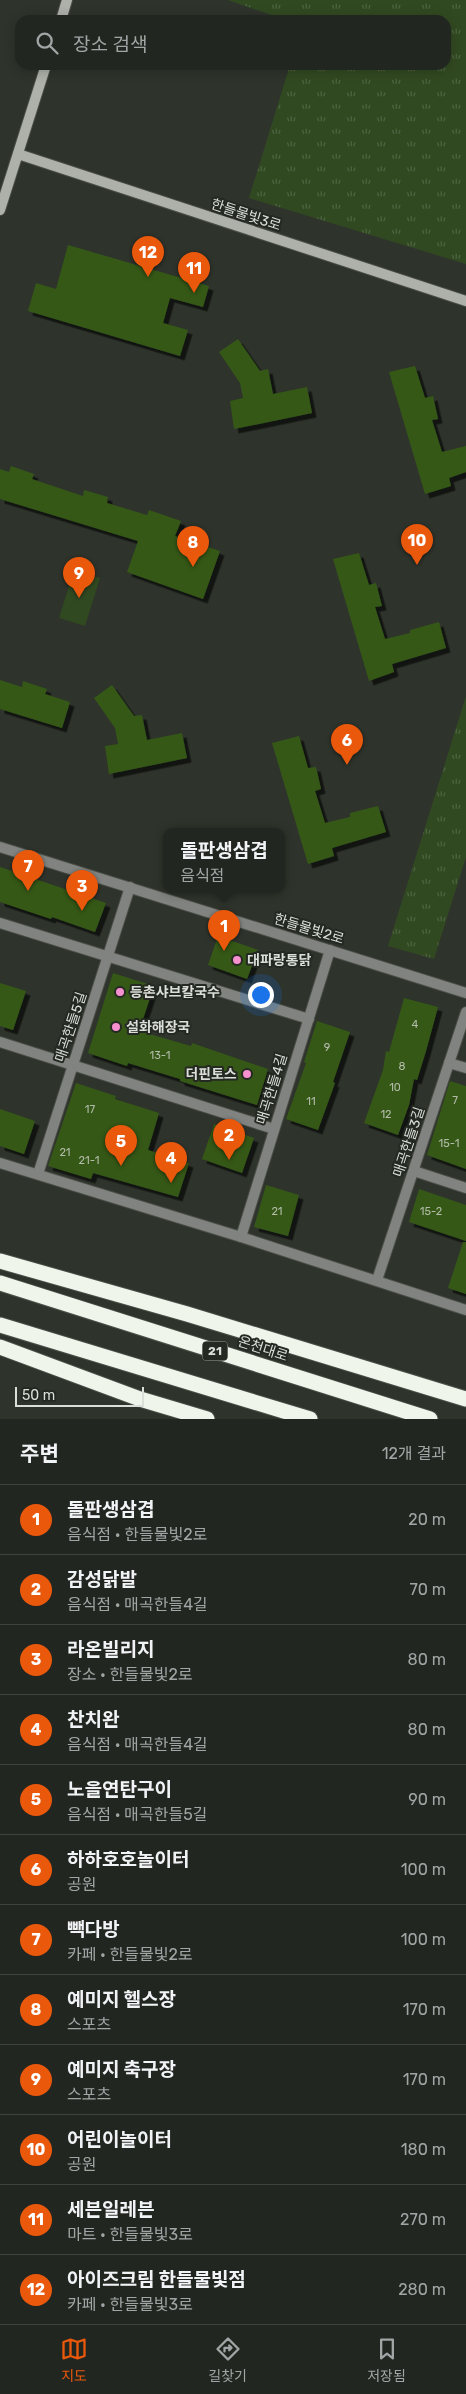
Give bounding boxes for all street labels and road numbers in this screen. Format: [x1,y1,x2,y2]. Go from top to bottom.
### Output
street label: 한들물빛3로 [209,196,283,234]
street label: 한들물빛2로 [272,910,346,948]
street label: 매곡한들5길 [52,990,90,1064]
street label: 매곡한들4길 [253,1052,291,1126]
street label: 매곡한들3길 [390,1105,428,1179]
street label: 온천대로 [236,1333,290,1365]
road number: 21 [202,1342,228,1360]

